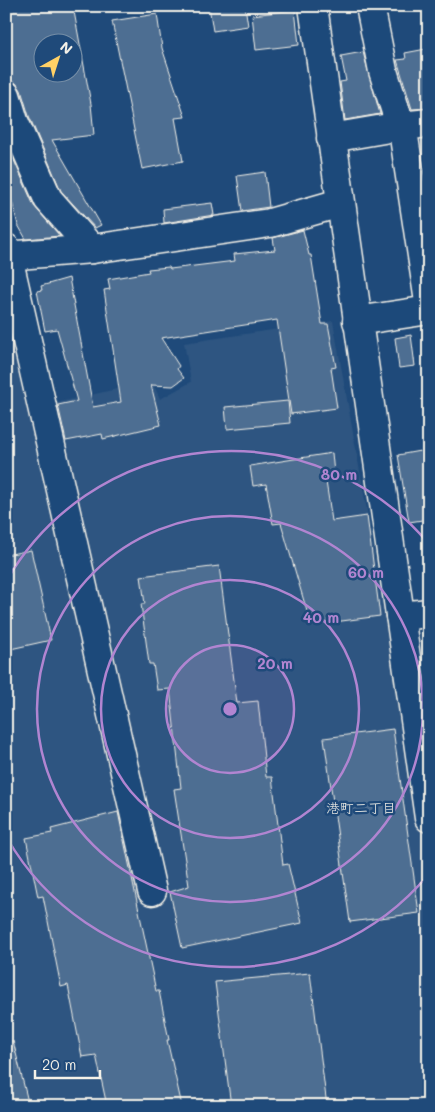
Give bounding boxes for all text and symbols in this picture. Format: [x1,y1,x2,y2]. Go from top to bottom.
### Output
north arrow [32,32,82,82]
text: N [56,37,77,58]
text: 80 m [321,464,357,484]
text: 60 m [348,562,384,582]
text: 40 m [303,607,339,627]
text: 20 m [257,653,293,673]
centre of rings [221,700,239,718]
district label: 港町二丁目 [326,798,396,817]
scale bar [35,1047,100,1079]
text: 20 m [42,1054,76,1074]

